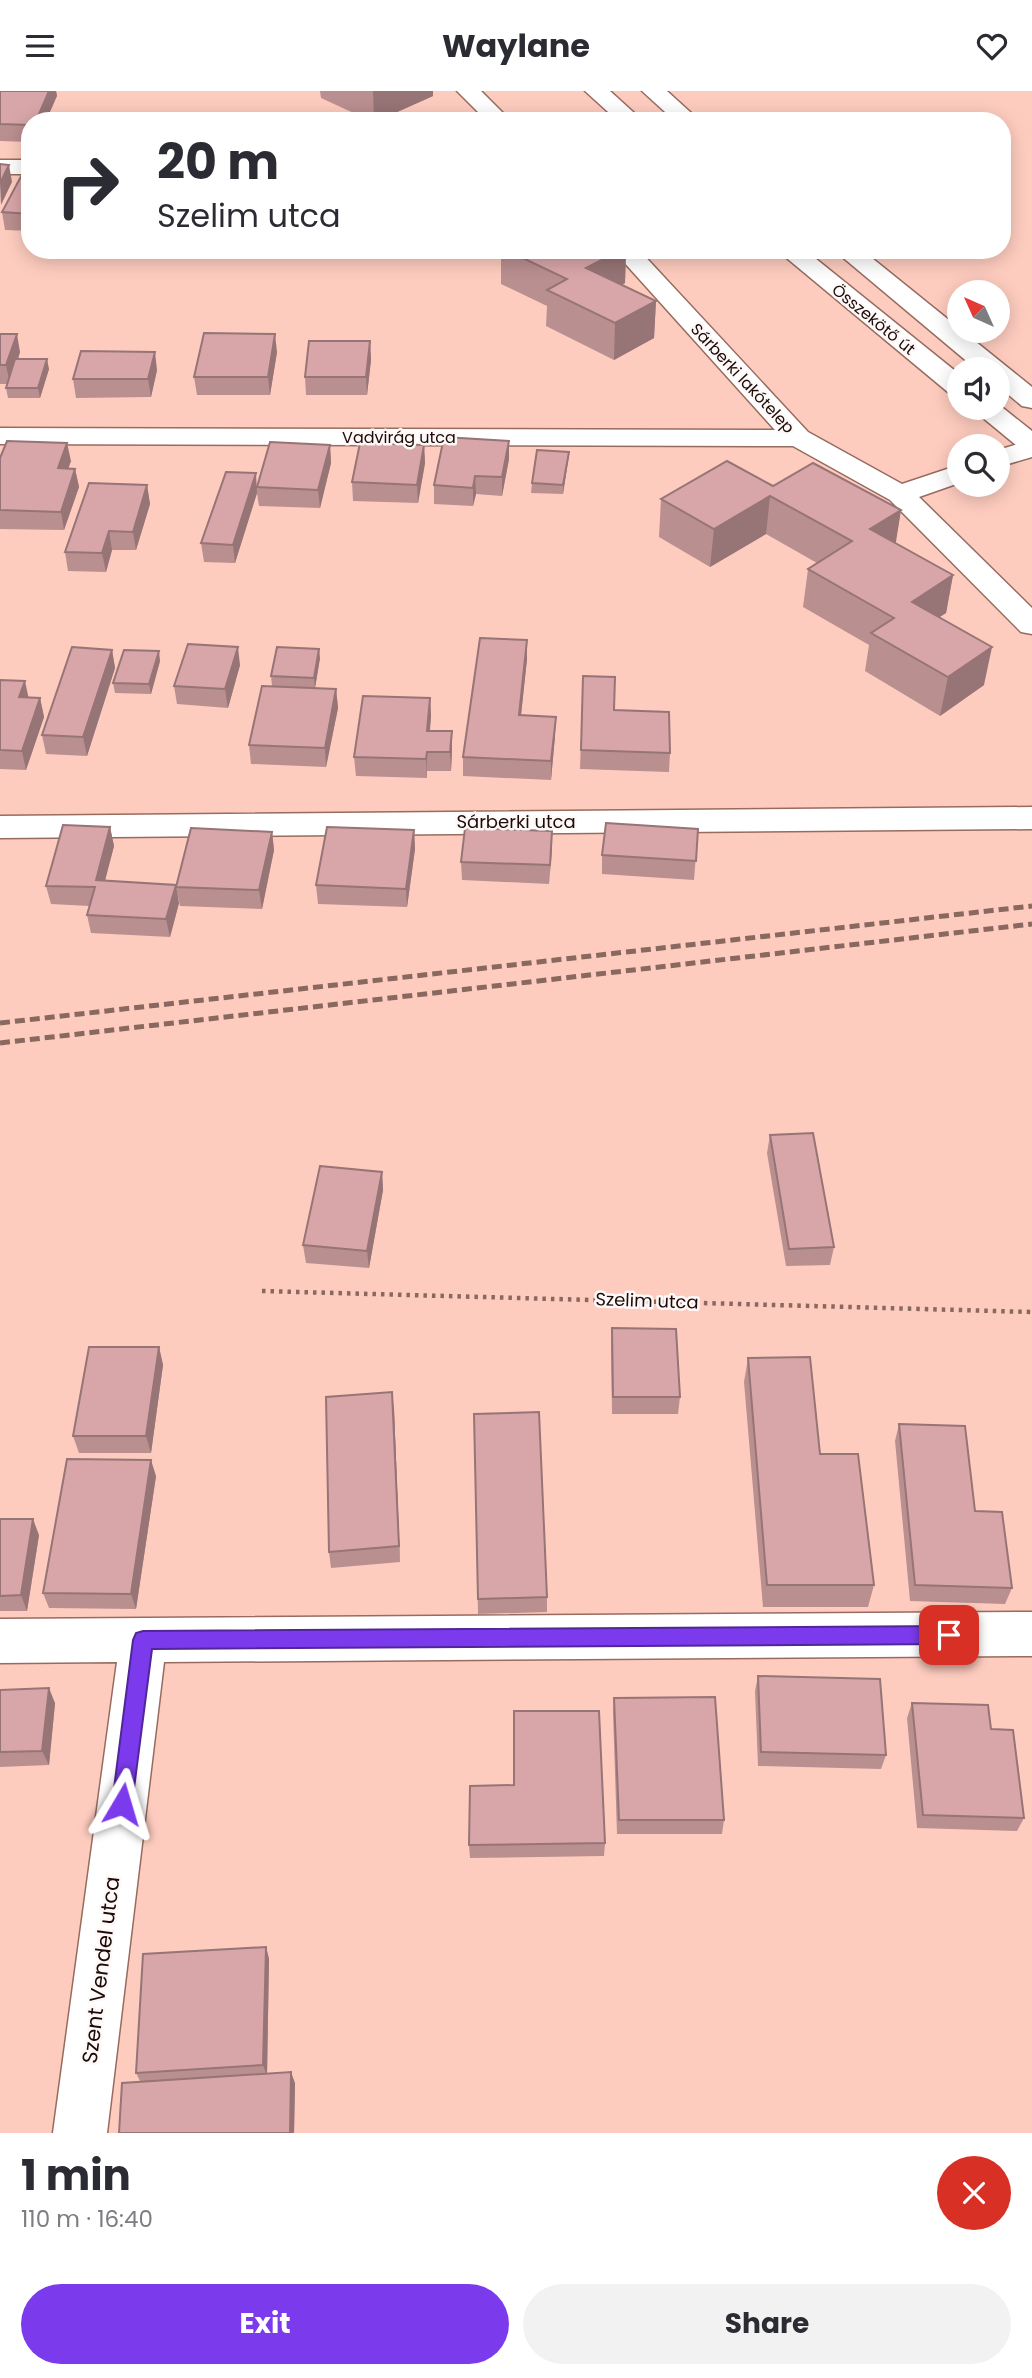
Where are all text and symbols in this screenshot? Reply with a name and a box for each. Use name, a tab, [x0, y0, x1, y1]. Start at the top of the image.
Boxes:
text: Waylane	[442, 23, 590, 68]
icon: menu	[21, 27, 59, 65]
icon: heart	[973, 27, 1011, 65]
text: 20 m	[157, 128, 279, 196]
icon: right	[42, 140, 133, 231]
text: Szelim utca	[157, 193, 341, 238]
street label: Összekötő út	[827, 279, 920, 360]
north arrow	[947, 280, 1010, 343]
map controls	[947, 280, 1010, 497]
street label: Sárberki lakótelep	[685, 318, 800, 439]
button: sound	[947, 357, 1010, 420]
street label: Vadvirág utca	[342, 426, 456, 449]
button: search	[947, 434, 1010, 497]
street label: Sárberki utca	[456, 809, 576, 834]
street label: Szelim utca	[595, 1286, 699, 1315]
pin	[919, 1605, 979, 1665]
icon: arrive	[930, 1616, 968, 1654]
position arrow	[85, 1767, 159, 1841]
street label: Szent Vendel utca	[75, 1875, 126, 2065]
text: 1 min	[21, 2146, 131, 2205]
button: close	[937, 2156, 1011, 2230]
text: 110 m · 16:40	[21, 2203, 153, 2235]
button: Exit	[21, 2284, 509, 2364]
button: Share	[523, 2284, 1011, 2364]

